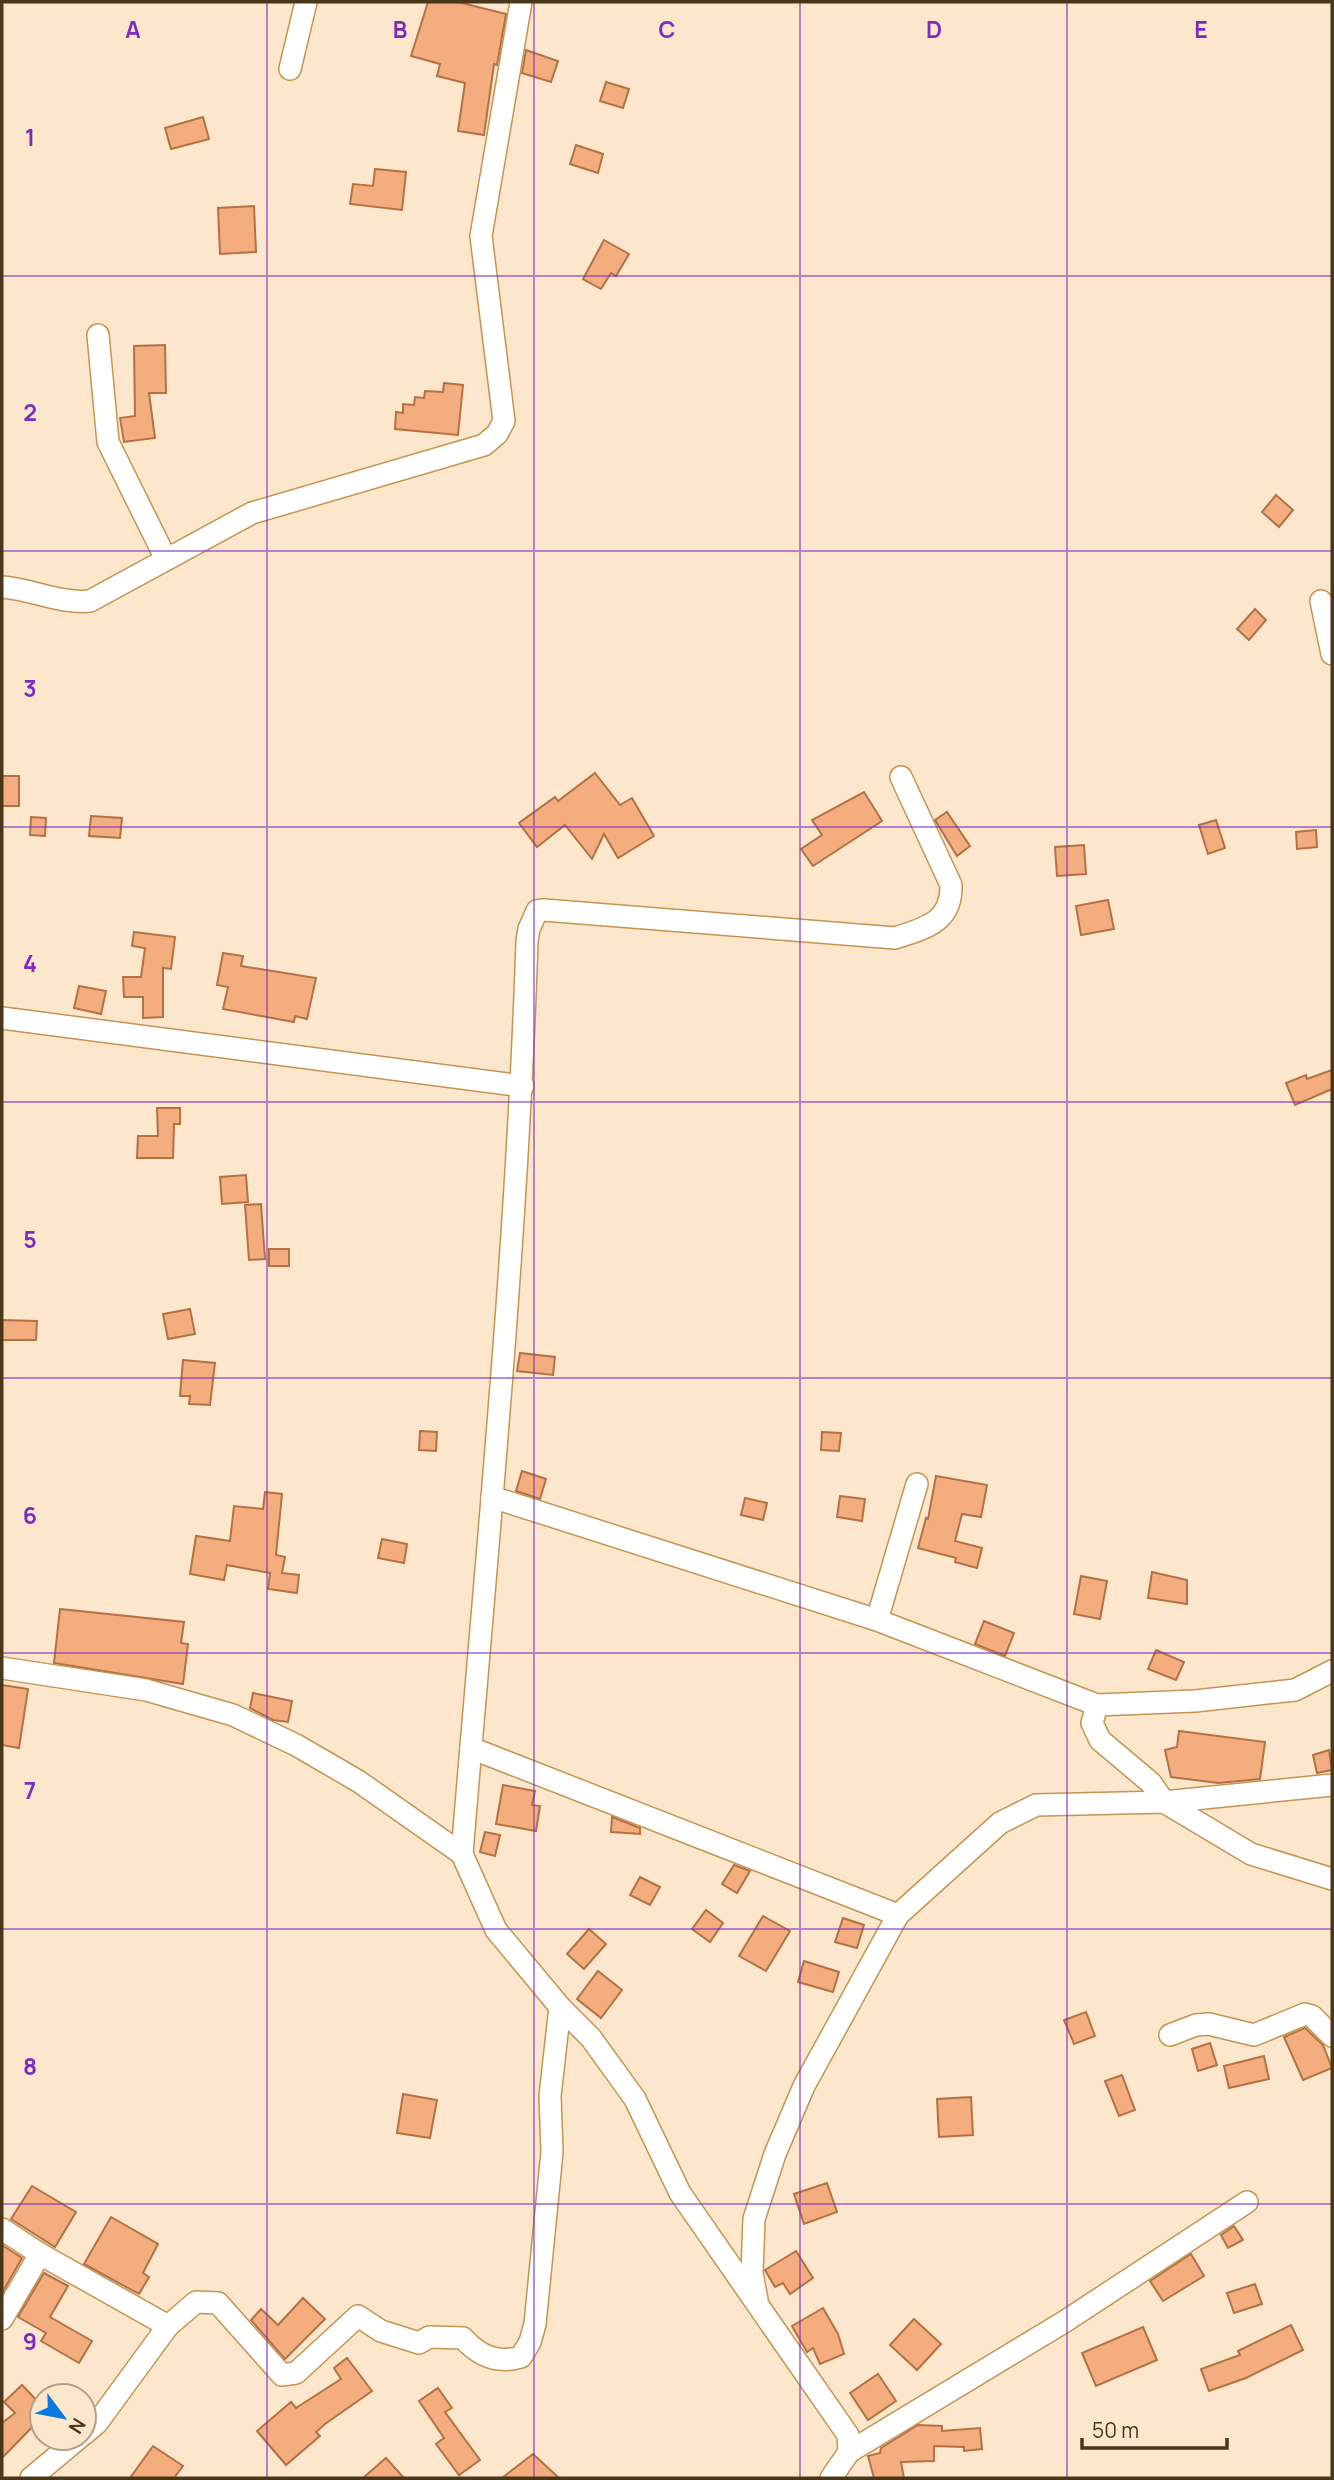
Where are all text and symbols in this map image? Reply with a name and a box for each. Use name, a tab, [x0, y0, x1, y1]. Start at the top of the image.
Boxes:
text: A	[125, 13, 141, 45]
text: B	[393, 13, 407, 45]
text: C	[659, 13, 676, 45]
text: D	[926, 13, 942, 45]
text: E	[1194, 13, 1208, 45]
text: 1	[25, 121, 35, 153]
text: 2	[23, 396, 37, 428]
text: 3	[23, 672, 37, 704]
text: 4	[23, 947, 37, 979]
text: 5	[23, 1223, 37, 1255]
text: 6	[23, 1499, 37, 1531]
text: 7	[24, 1774, 36, 1806]
text: 8	[23, 2050, 37, 2082]
text: 9	[23, 2325, 37, 2357]
north arrow	[28, 2382, 98, 2452]
scale bar	[1082, 2406, 1227, 2450]
text: N	[63, 2413, 92, 2439]
text: 50 m	[1092, 2416, 1139, 2444]

